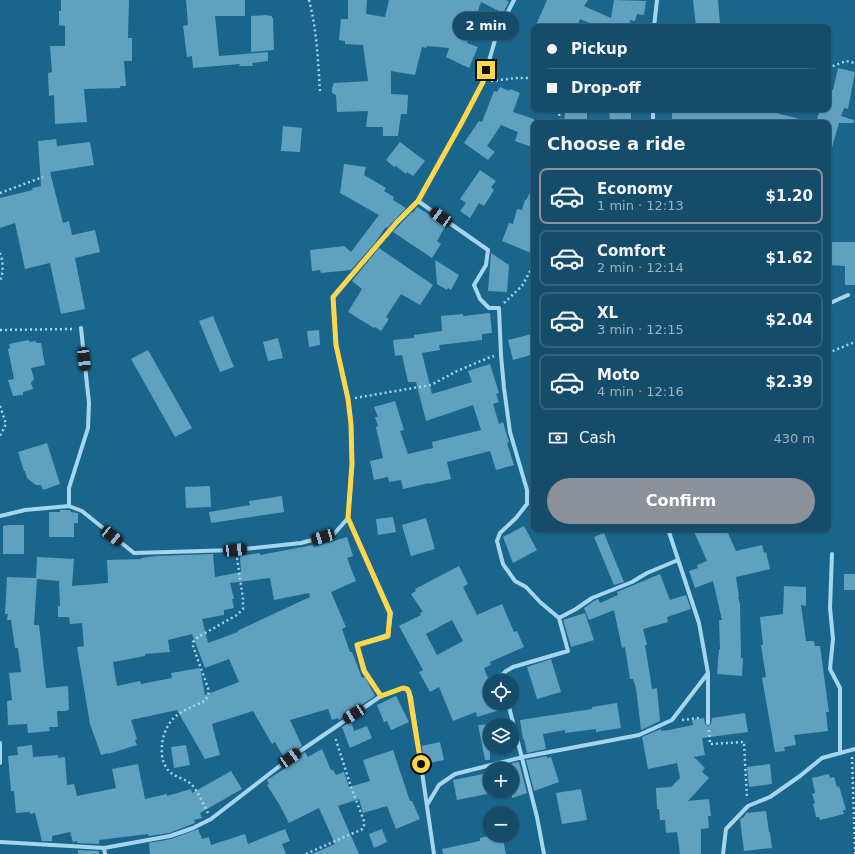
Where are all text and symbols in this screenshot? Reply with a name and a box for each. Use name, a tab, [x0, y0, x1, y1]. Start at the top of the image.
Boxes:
callout: 2 min	[453, 12, 519, 40]
text: 2 min	[466, 18, 506, 33]
text: Pickup	[571, 40, 627, 58]
route end	[477, 61, 495, 79]
text: Drop-off	[571, 79, 641, 97]
text: Choose a ride	[547, 133, 686, 154]
icon: car	[549, 178, 585, 214]
text: Economy	[597, 180, 673, 198]
text: $1.20	[766, 187, 813, 205]
text: 1 min · 12:13	[597, 198, 684, 213]
car	[428, 205, 454, 229]
icon: car	[549, 240, 585, 276]
text: Comfort	[597, 242, 665, 260]
text: $1.62	[766, 249, 813, 267]
text: 2 min · 12:14	[597, 260, 684, 275]
icon: car	[549, 302, 585, 338]
text: XL	[597, 304, 618, 322]
text: $2.04	[766, 311, 813, 329]
text: 3 min · 12:15	[597, 322, 684, 337]
car	[77, 346, 91, 372]
icon: car	[549, 364, 585, 400]
text: Moto	[597, 366, 640, 384]
text: $2.39	[766, 373, 813, 391]
text: 4 min · 12:16	[597, 384, 684, 399]
icon: cash	[547, 427, 569, 449]
text: Cash	[579, 429, 616, 447]
text: 430 m	[773, 431, 815, 446]
button: Confirm	[547, 478, 815, 524]
car	[99, 524, 125, 548]
car	[310, 528, 336, 546]
car	[222, 543, 248, 557]
map controls	[483, 674, 519, 842]
button: locate	[483, 674, 519, 710]
car	[341, 702, 367, 726]
button: layers	[483, 718, 519, 754]
car	[277, 746, 303, 770]
route start	[412, 755, 430, 773]
button: +	[483, 762, 519, 798]
button: −	[483, 806, 519, 842]

